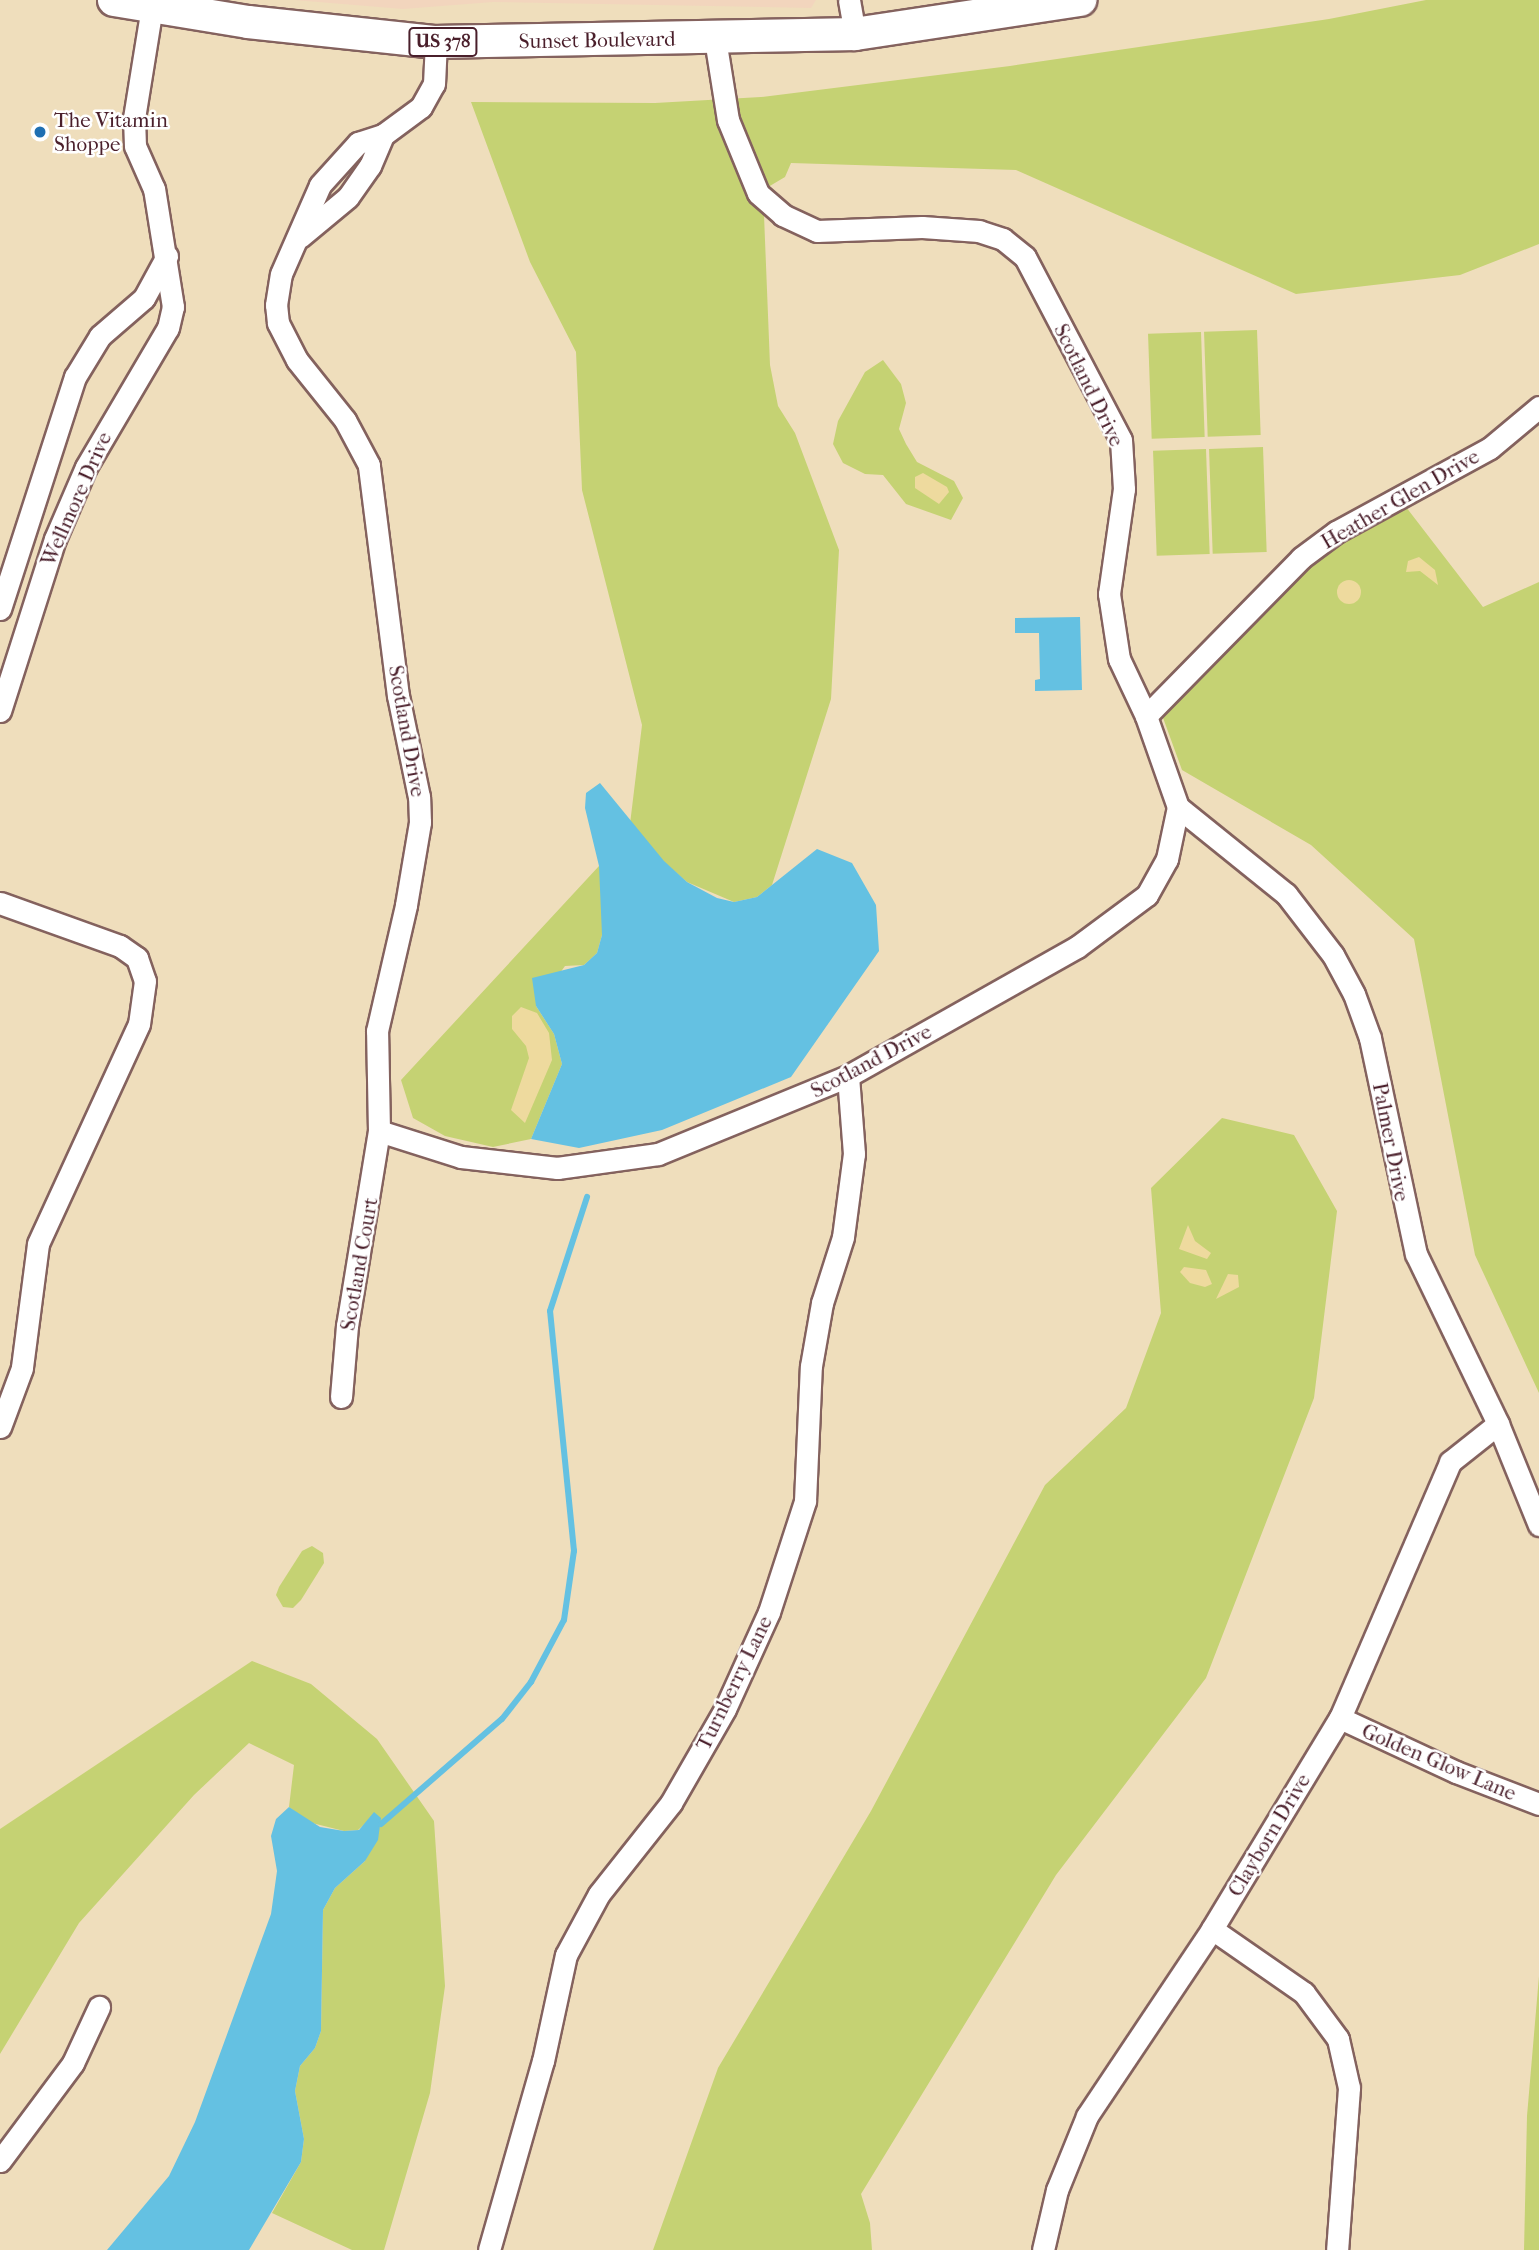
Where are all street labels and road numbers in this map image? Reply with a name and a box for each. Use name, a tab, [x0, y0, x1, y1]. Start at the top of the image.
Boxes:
road number: US 378	[408, 26, 478, 58]
street label: Sunset Boulevard	[518, 26, 676, 54]
street label: Scotland Drive	[1049, 320, 1129, 450]
street label: Wellmore Drive	[35, 428, 117, 570]
street label: Heather Glen Drive	[1316, 443, 1484, 555]
street label: Scotland Drive	[383, 663, 431, 799]
street label: Scotland Drive	[806, 1019, 936, 1103]
street label: Palmer Drive	[1367, 1080, 1415, 1204]
street label: Scotland Court	[335, 1195, 383, 1333]
street label: Turnberry Lane	[691, 1612, 777, 1754]
street label: Golden Glow Lane	[1358, 1718, 1520, 1806]
street label: Clayborn Drive	[1222, 1769, 1316, 1901]

